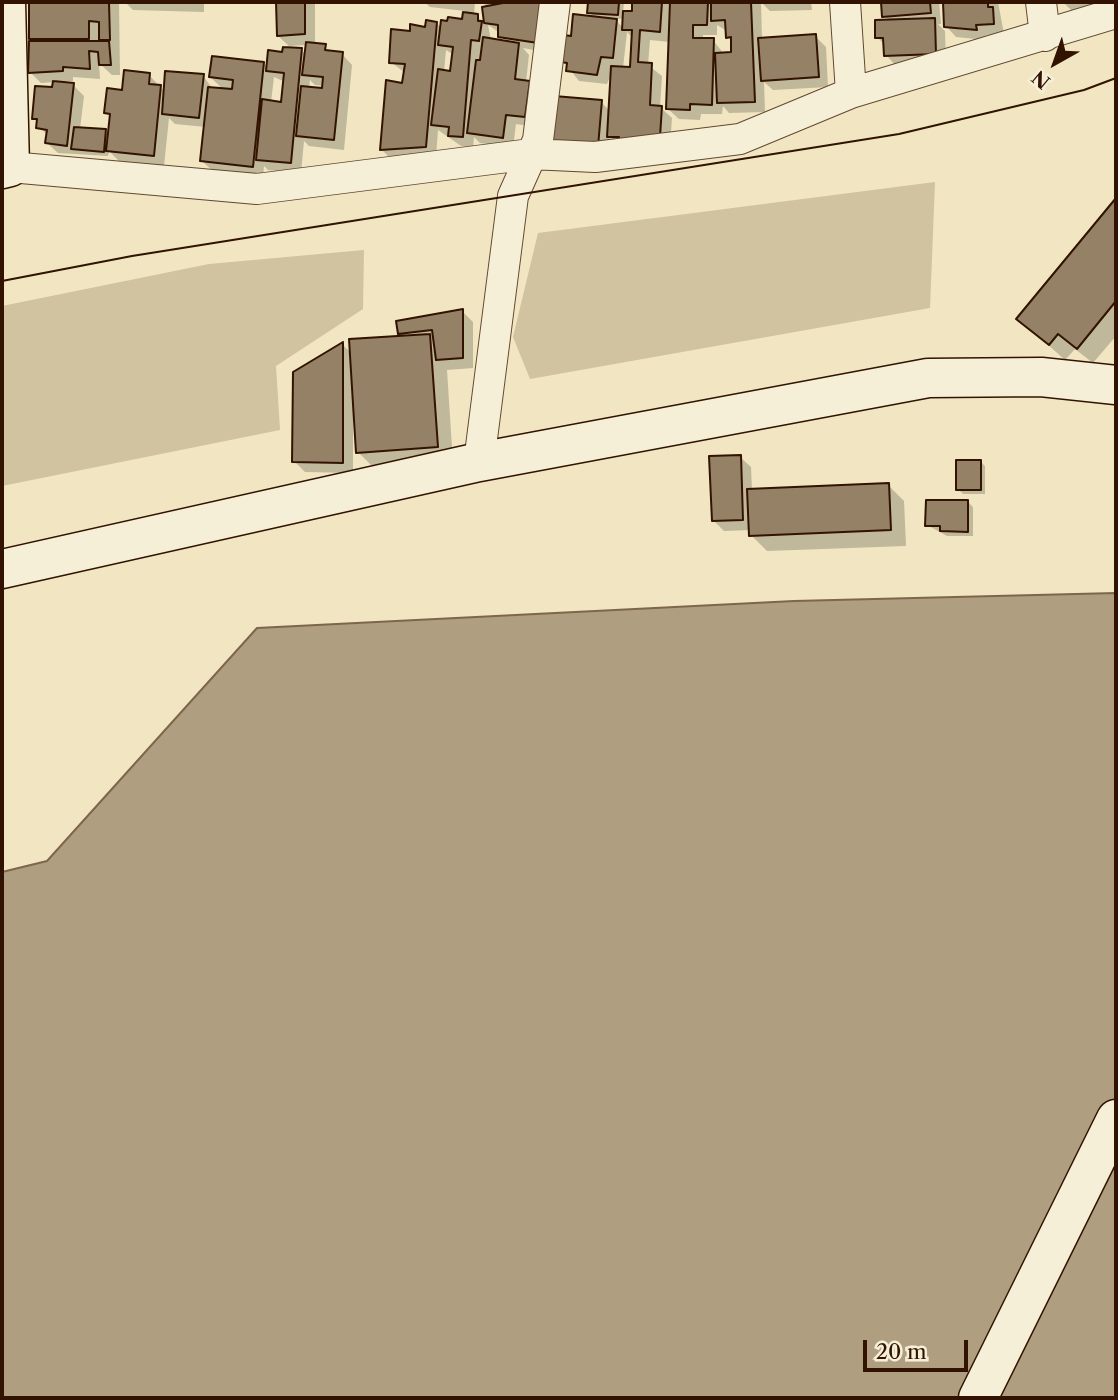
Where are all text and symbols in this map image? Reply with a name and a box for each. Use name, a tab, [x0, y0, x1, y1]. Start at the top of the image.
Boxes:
north arrow	[1020, 28, 1090, 98]
text: N	[1027, 65, 1055, 94]
scale bar	[866, 1326, 971, 1370]
text: 20 m	[876, 1339, 927, 1364]

